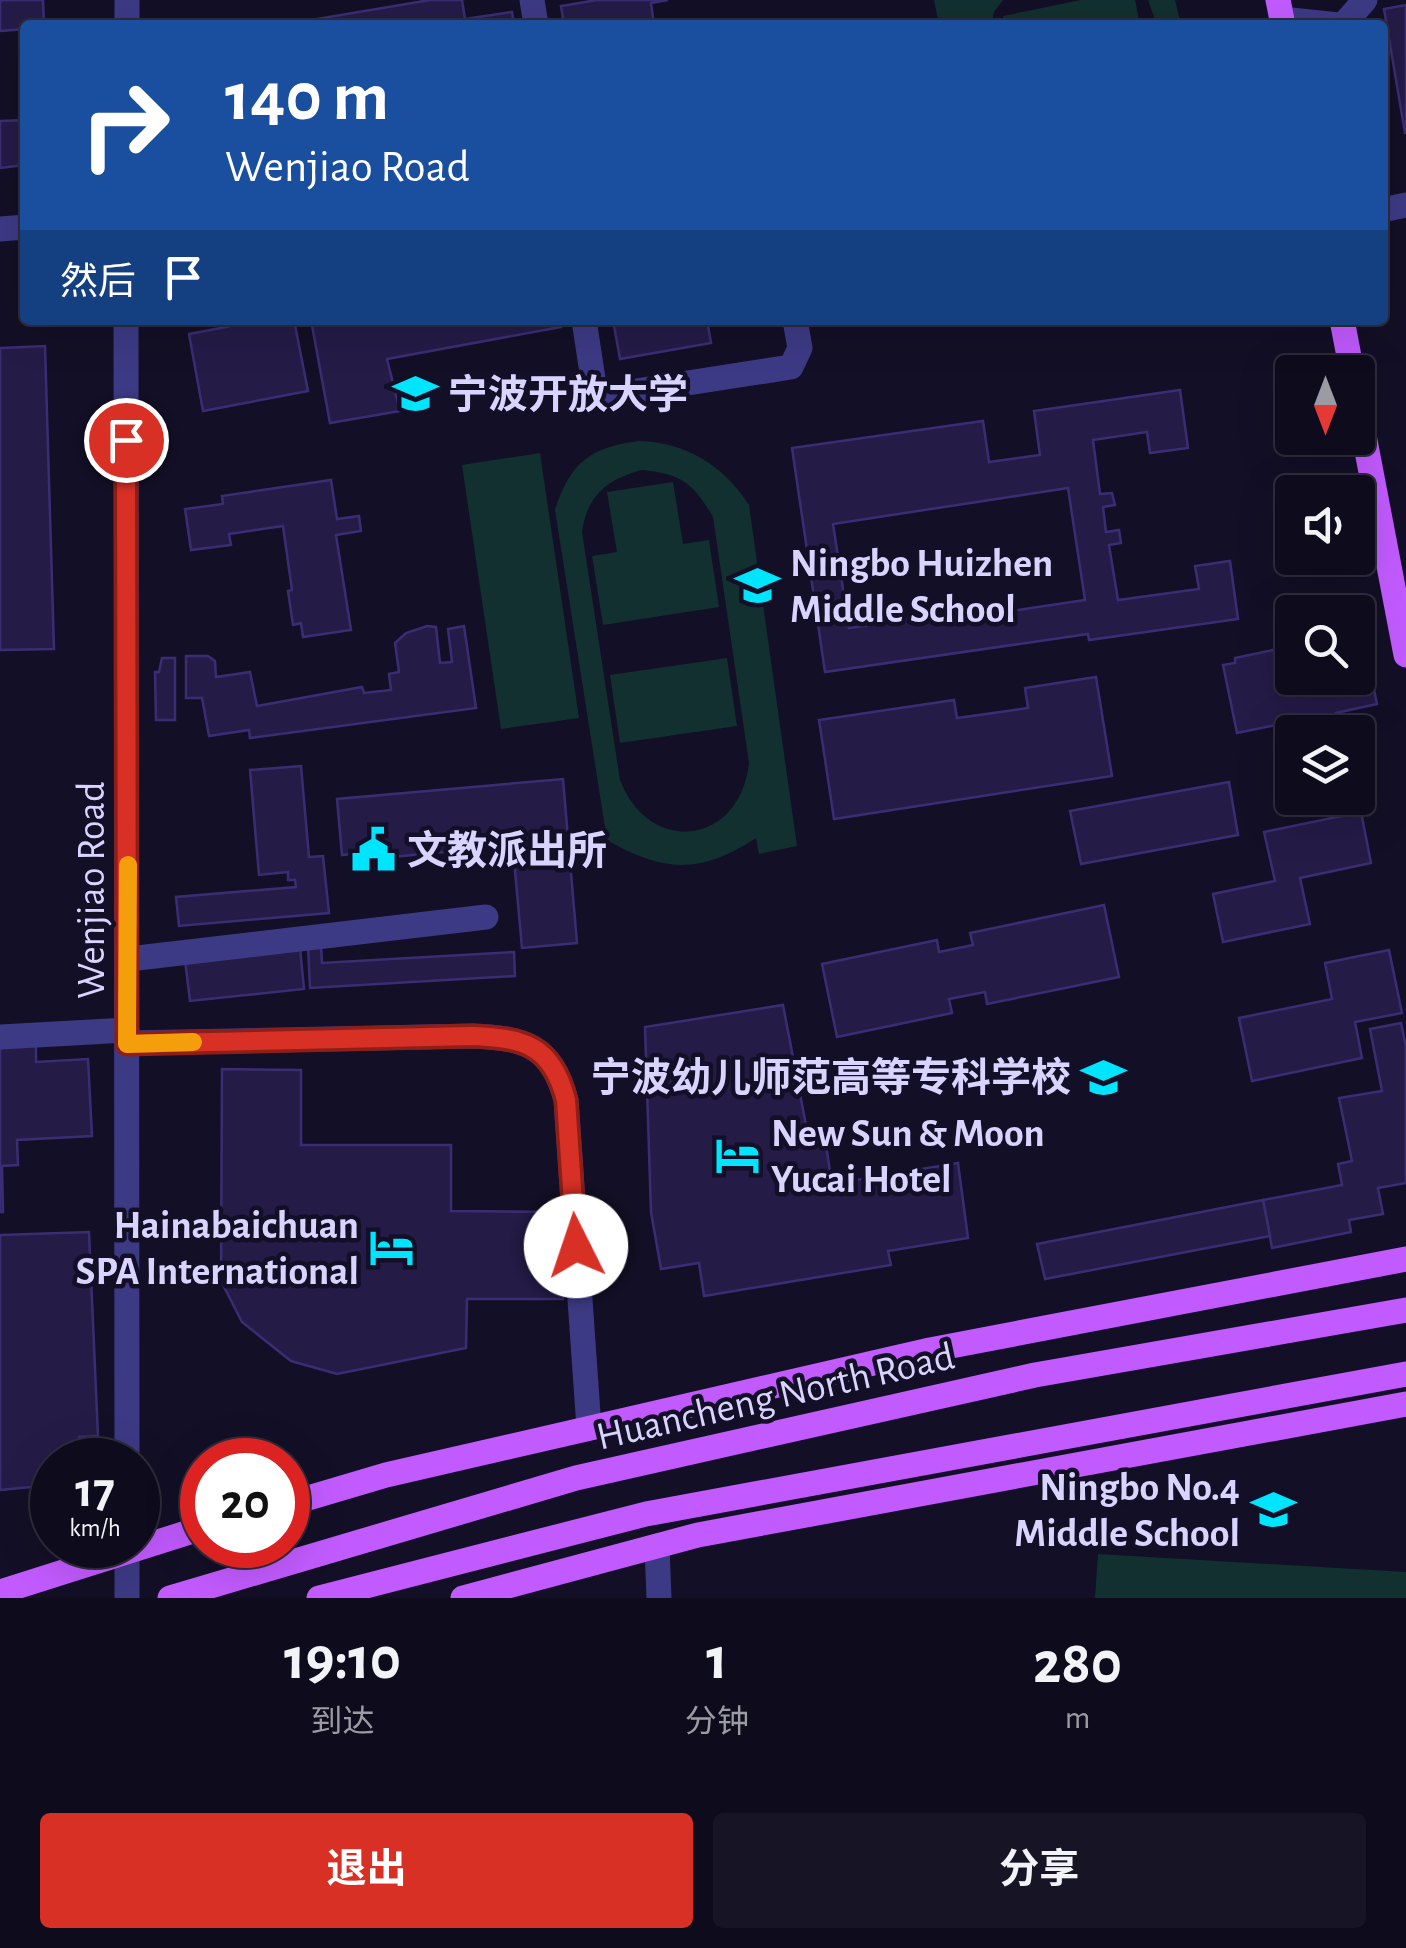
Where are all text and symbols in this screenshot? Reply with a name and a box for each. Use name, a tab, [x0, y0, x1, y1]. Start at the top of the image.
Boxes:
icon: right	[60, 60, 190, 190]
text: 140 m	[225, 63, 389, 133]
text: Wenjiao Road	[225, 145, 470, 190]
icon: arrive	[156, 250, 211, 305]
text: 然后	[60, 264, 136, 302]
north arrow	[1275, 355, 1375, 455]
map controls	[1275, 355, 1375, 815]
school or university icon: 宁波开放大学	[391, 370, 439, 418]
place label: 宁波开放大学	[448, 373, 688, 416]
pin	[84, 398, 169, 483]
icon: arrive	[99, 413, 154, 468]
button: sound	[1275, 475, 1375, 575]
place label: Ningbo Huizhen Middle School	[790, 544, 1053, 630]
school or university icon: Ningbo Huizhen Middle School	[733, 561, 781, 609]
button: search	[1275, 595, 1375, 695]
button: layers	[1275, 715, 1375, 815]
street label: Wenjiao Road	[72, 781, 112, 999]
public building icon: 文教派出所	[350, 826, 398, 874]
place label: 文教派出所	[407, 829, 607, 872]
school or university icon: 宁波幼儿师范高等专科学校	[1080, 1053, 1128, 1101]
place label: 宁波幼儿师范高等专科学校	[591, 1056, 1071, 1099]
place label: New Sun & Moon Yucai Hotel	[771, 1114, 1045, 1200]
hotel icon: New Sun & Moon Yucai Hotel	[714, 1131, 762, 1179]
position arrow	[524, 1194, 628, 1298]
place label: Hainabaichuan SPA International	[76, 1206, 359, 1292]
hotel icon: Hainabaichuan SPA International	[368, 1223, 416, 1271]
street label: Huancheng North Road	[593, 1336, 958, 1458]
speed limit sign: 20	[180, 1438, 310, 1568]
text: 17	[75, 1466, 115, 1516]
place label: Ningbo No.4 Middle School	[1014, 1468, 1240, 1554]
school or university icon: Ningbo No.4 Middle School	[1249, 1485, 1297, 1533]
text: km/h	[69, 1516, 121, 1541]
text: 19:10	[284, 1630, 401, 1690]
text: 1	[706, 1630, 728, 1690]
text: 280	[1033, 1634, 1122, 1694]
text: m	[1065, 1702, 1090, 1734]
text: 到达	[311, 1706, 375, 1738]
text: 分钟	[685, 1706, 749, 1738]
button: 退出	[40, 1813, 693, 1928]
button: 分享	[713, 1813, 1366, 1928]

